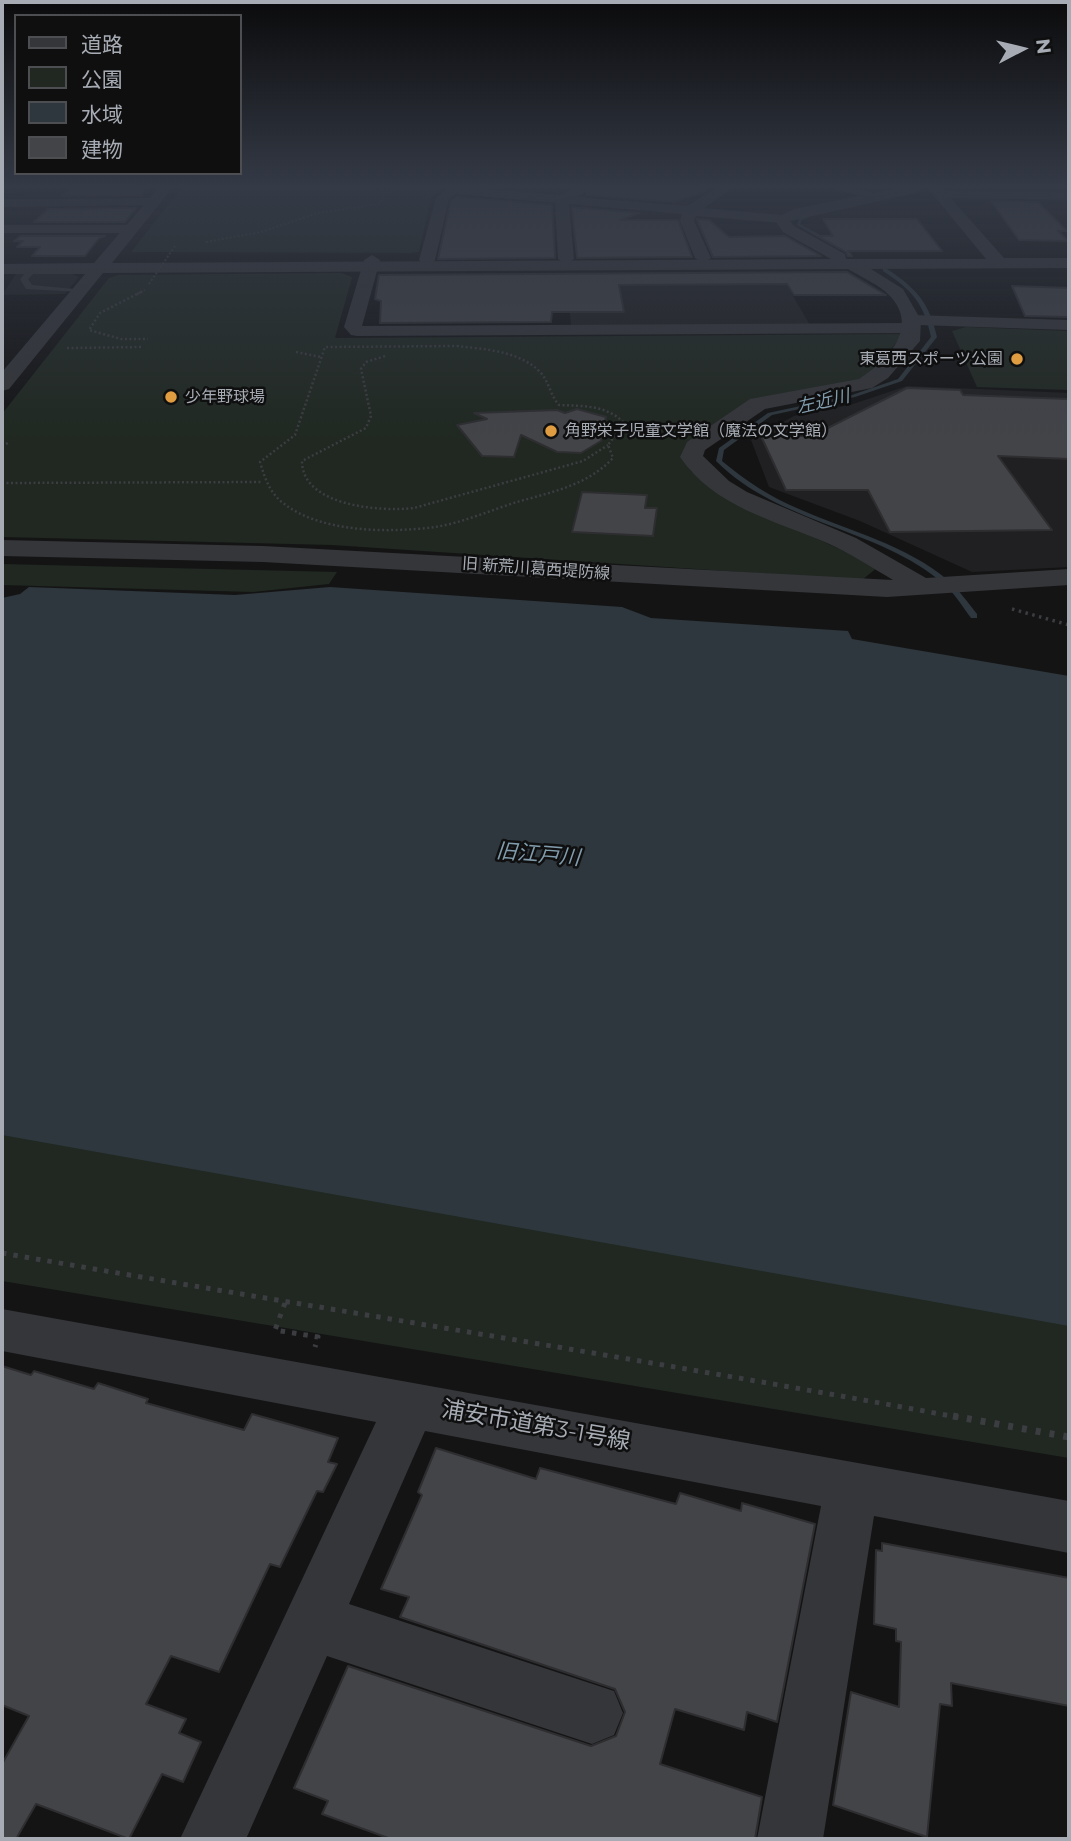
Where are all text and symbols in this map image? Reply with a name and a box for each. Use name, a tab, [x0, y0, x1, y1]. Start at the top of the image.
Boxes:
legend	[14, 14, 242, 175]
north arrow	[987, 14, 1057, 84]
text: 道路	[81, 32, 123, 57]
text: N	[1031, 37, 1056, 55]
text: 公園	[81, 67, 123, 92]
text: 水域	[81, 102, 123, 127]
text: 建物	[81, 137, 123, 162]
place label: 東葛西スポーツ公園	[859, 349, 1003, 369]
marker: 東葛西スポーツ公園	[1009, 351, 1025, 367]
water label: 左近川	[794, 385, 852, 419]
place label: 少年野球場	[185, 387, 265, 407]
marker: 少年野球場	[163, 389, 179, 405]
place label: 角野栄子児童文学館（魔法の文学館）	[565, 421, 837, 441]
marker: 角野栄子児童文学館（魔法の文学館）	[543, 423, 559, 439]
street label: 旧 新荒川葛西堤防線	[461, 554, 611, 584]
water label: 旧江戸川	[495, 839, 581, 871]
street label: 浦安市道第3-1号線	[440, 1396, 632, 1456]

